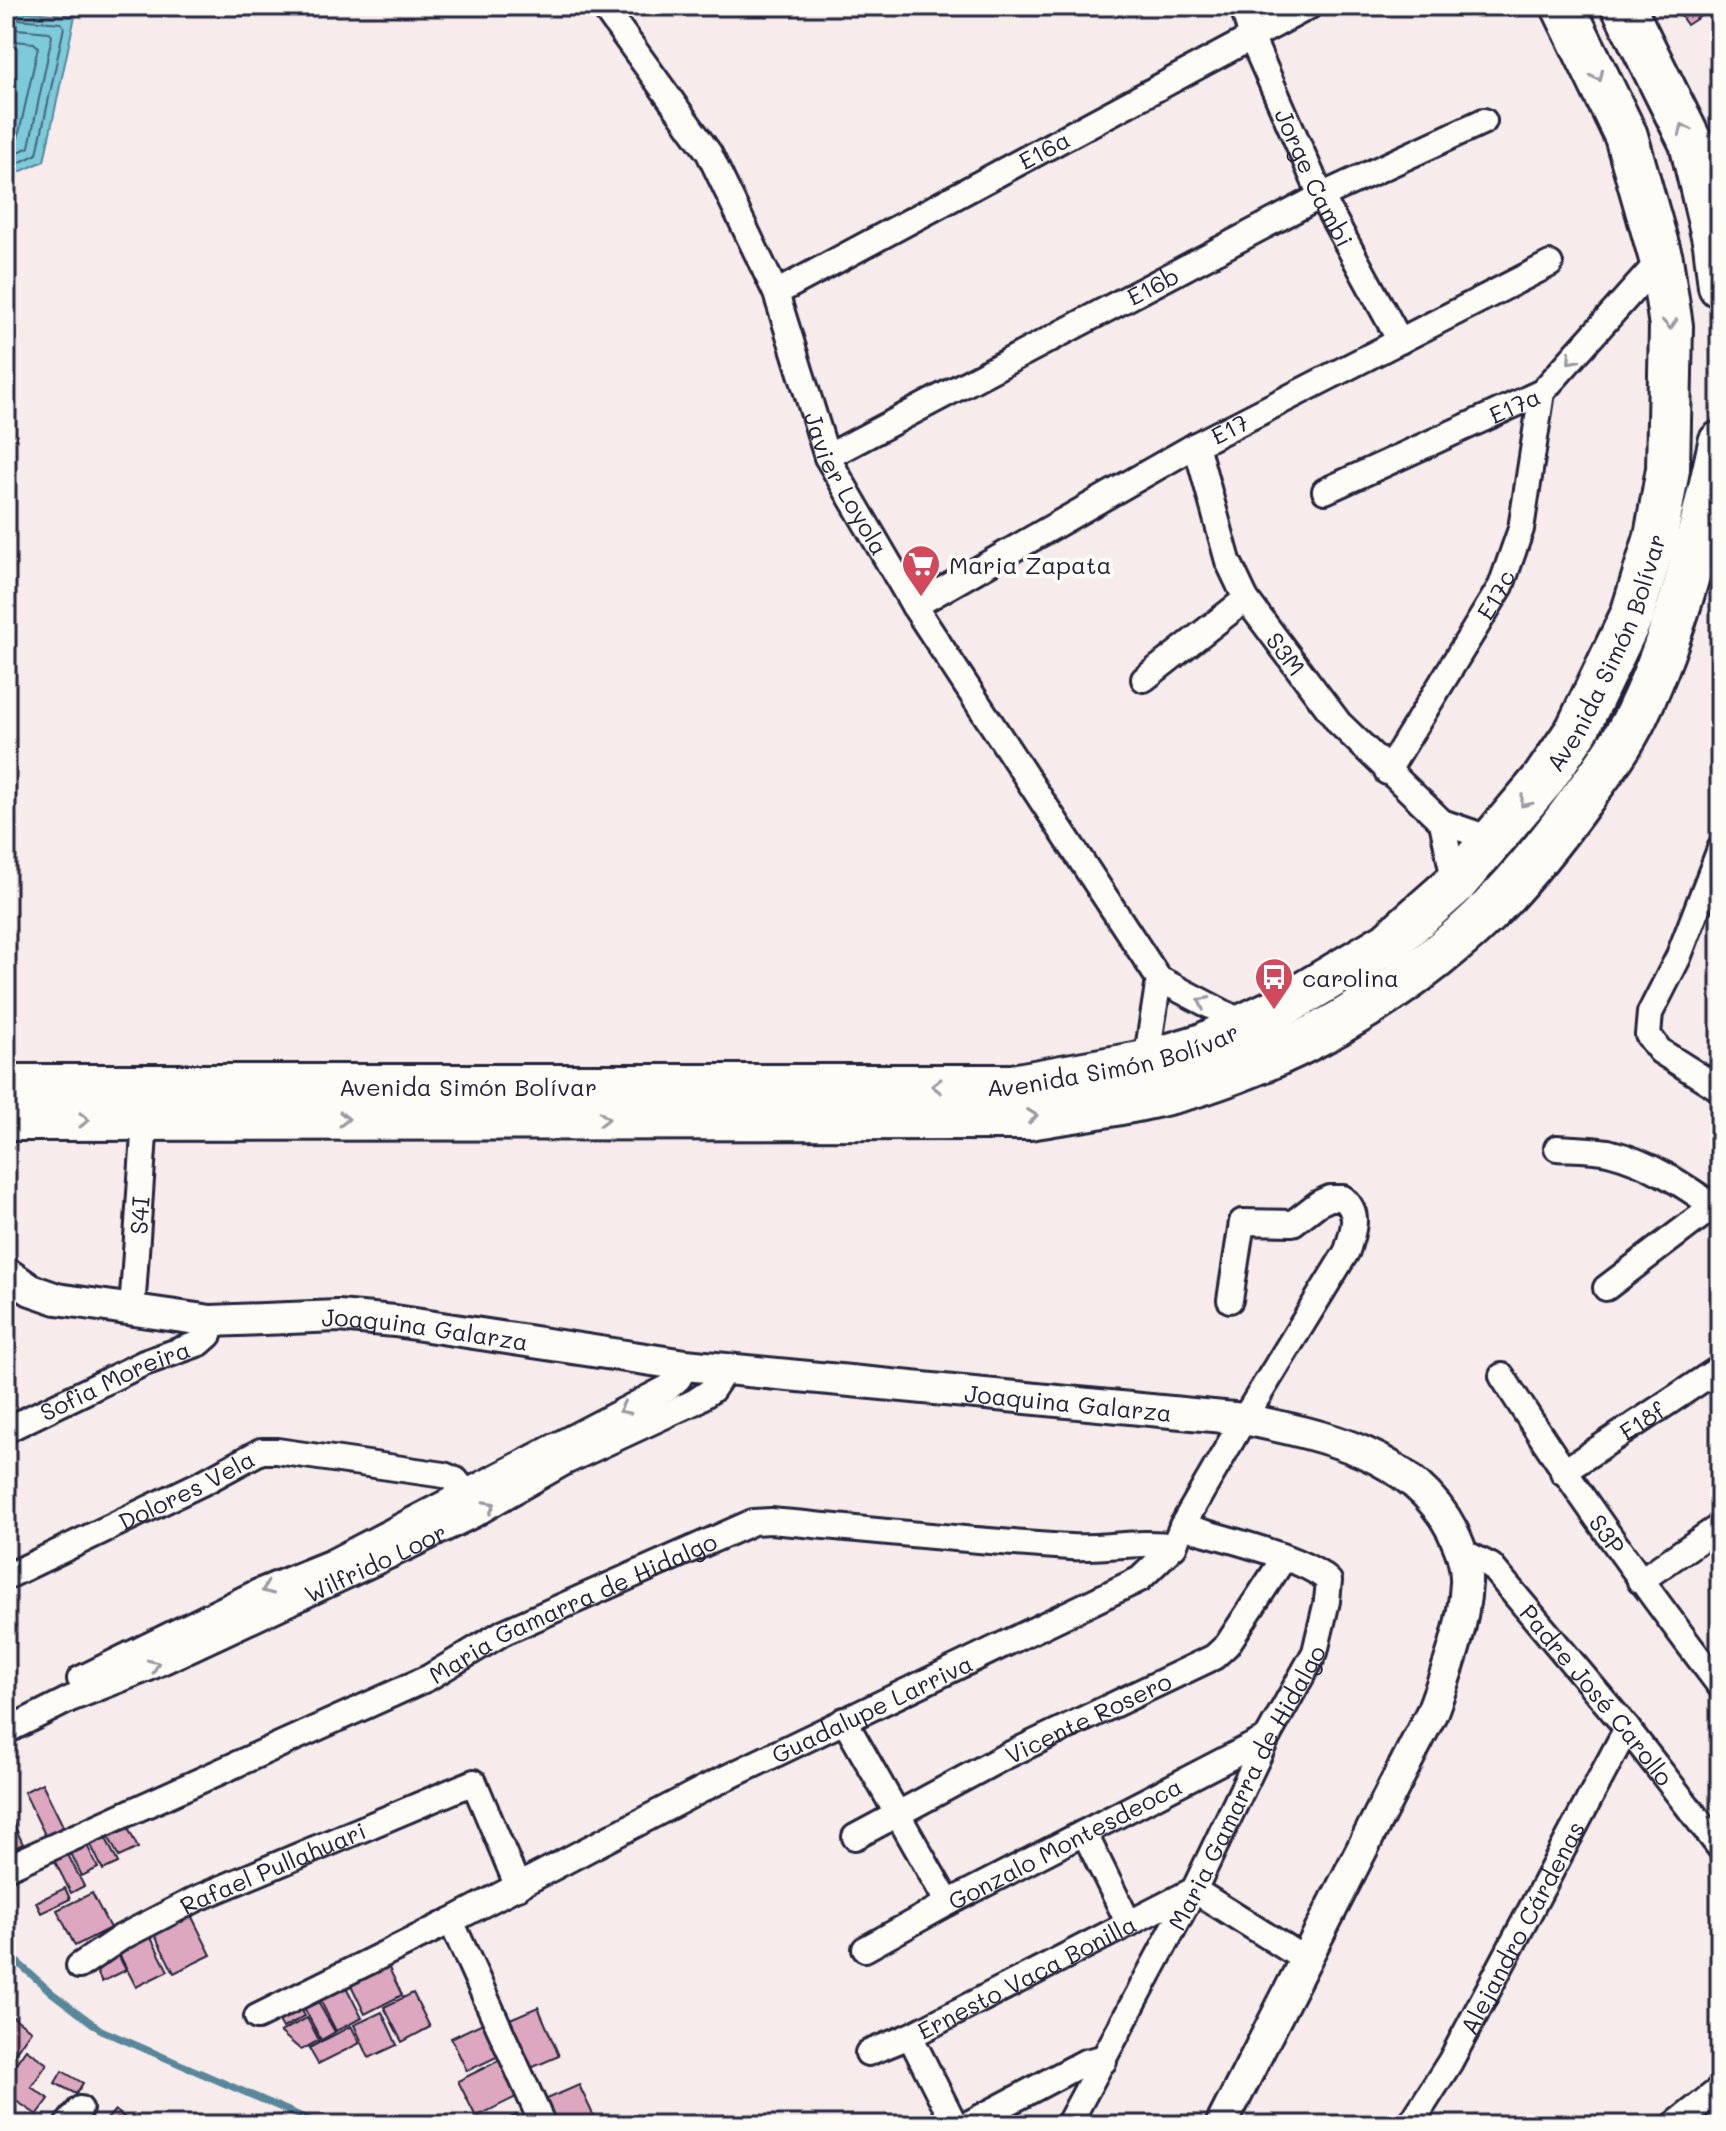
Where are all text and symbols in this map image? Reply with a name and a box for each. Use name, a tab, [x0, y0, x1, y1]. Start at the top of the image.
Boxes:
one-way arrow	[1588, 67, 1604, 82]
street label: Jorge Cambi	[1269, 103, 1361, 252]
street label: E16a	[1013, 123, 1075, 176]
one-way arrow	[1678, 123, 1694, 137]
street label: E16b	[1121, 259, 1184, 311]
one-way arrow	[1661, 318, 1678, 331]
one-way arrow	[1566, 350, 1581, 364]
street label: E17a	[1484, 380, 1545, 430]
street label: E17	[1205, 406, 1253, 450]
street label: Javier Loyola	[798, 408, 896, 560]
street label: Avenida Simón Bolívar	[1538, 530, 1672, 777]
supermarket icon: Maria Zapata	[900, 543, 942, 598]
place label: Maria Zapata	[949, 549, 1111, 580]
street label: E17c	[1469, 566, 1521, 625]
street label: S3M	[1260, 625, 1313, 681]
one-way arrow	[1521, 793, 1535, 808]
bus stop icon: carolina	[1253, 956, 1295, 1011]
place label: carolina	[1302, 962, 1399, 993]
one-way arrow	[1197, 996, 1211, 1011]
street label: Avenida Simón Bolívar	[987, 1015, 1243, 1102]
street label: Avenida Simón Bolívar	[339, 1071, 597, 1102]
one-way arrow	[930, 1077, 943, 1095]
one-way arrow	[1026, 1108, 1039, 1125]
one-way arrow	[598, 1110, 611, 1128]
one-way arrow	[78, 1111, 91, 1129]
one-way arrow	[338, 1111, 351, 1128]
street label: S4I	[122, 1195, 155, 1235]
street label: Joaquina Galarza	[321, 1300, 530, 1357]
street label: Sofia Moreira	[34, 1332, 194, 1427]
street label: Joaquina Galarza	[963, 1377, 1173, 1427]
street label: E18f	[1613, 1393, 1671, 1446]
one-way arrow	[618, 1400, 632, 1415]
street label: Dolores Vela	[113, 1442, 259, 1537]
one-way arrow	[481, 1500, 496, 1515]
street label: S3P	[1583, 1508, 1633, 1560]
street label: Wilfrido Loor	[299, 1515, 451, 1609]
street label: Maria Gamarra de Hidalgo	[423, 1525, 721, 1690]
one-way arrow	[261, 1579, 275, 1595]
street label: Padre José Carollo	[1514, 1597, 1681, 1791]
street label: Maria Gamarra de Hidalgo	[1160, 1639, 1332, 1935]
street label: Guadalupe Larriva	[766, 1646, 977, 1769]
one-way arrow	[146, 1659, 160, 1675]
street label: Vicente Rosero	[1000, 1664, 1176, 1770]
street label: Gonzalo Montesdeoca	[942, 1770, 1186, 1916]
street label: Rafael Pullahuari	[174, 1814, 370, 1920]
street label: Alejandro Cárdenas	[1452, 1815, 1591, 2039]
street label: Ernesto Vaca Bonilla	[911, 1907, 1141, 2045]

